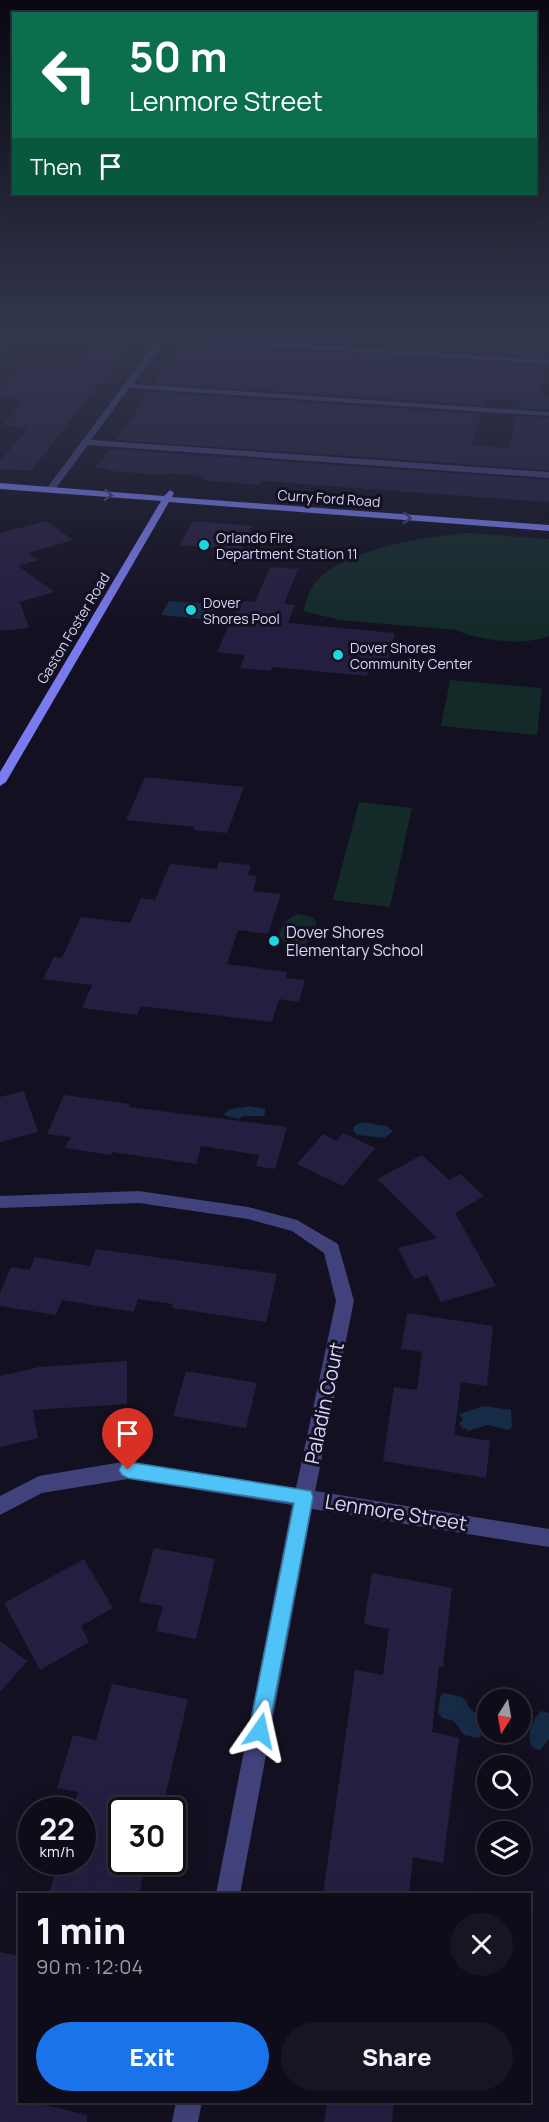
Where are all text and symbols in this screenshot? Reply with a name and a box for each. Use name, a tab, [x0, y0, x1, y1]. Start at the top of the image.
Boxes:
text: 50 m	[129, 27, 227, 85]
icon: left	[30, 36, 108, 114]
text: Lenmore Street	[129, 82, 323, 119]
icon: arrive	[94, 150, 127, 183]
text: Then	[30, 152, 82, 182]
street label: Curry Ford Road	[277, 485, 381, 511]
one-way arrow	[103, 488, 112, 501]
one-way arrow	[403, 511, 412, 524]
place label: Orlando Fire Department Station 11	[216, 528, 358, 563]
marker: Orlando Fire Department Station 11	[197, 538, 211, 552]
street label: Gaston Foster Road	[32, 569, 114, 687]
place label: Dover Shores Pool	[203, 593, 280, 628]
marker: Dover Shores Pool	[184, 603, 198, 617]
place label: Dover Shores Community Center	[350, 638, 472, 673]
marker: Dover Shores Community Center	[331, 648, 345, 662]
place label: Dover Shores Elementary School	[286, 921, 424, 961]
marker: Dover Shores Elementary School	[267, 934, 281, 948]
street label: Paladin Court	[298, 1339, 350, 1467]
pin	[102, 1408, 153, 1470]
icon: arrive	[111, 1417, 144, 1450]
street label: Lenmore Street	[323, 1487, 469, 1537]
north arrow	[477, 1689, 531, 1743]
map controls	[477, 1689, 531, 1875]
position arrow	[228, 1699, 292, 1763]
button: search	[477, 1755, 531, 1809]
speed limit sign: 30	[108, 1797, 186, 1875]
text: 22	[39, 1808, 75, 1849]
button: layers	[477, 1821, 531, 1875]
text: km/h	[40, 1841, 74, 1862]
text: 1 min	[36, 1906, 126, 1955]
button: close	[450, 1913, 513, 1976]
text: 90 m · 12:04	[36, 1953, 143, 1980]
button: Exit	[36, 2022, 269, 2091]
button: Share	[281, 2022, 513, 2091]

